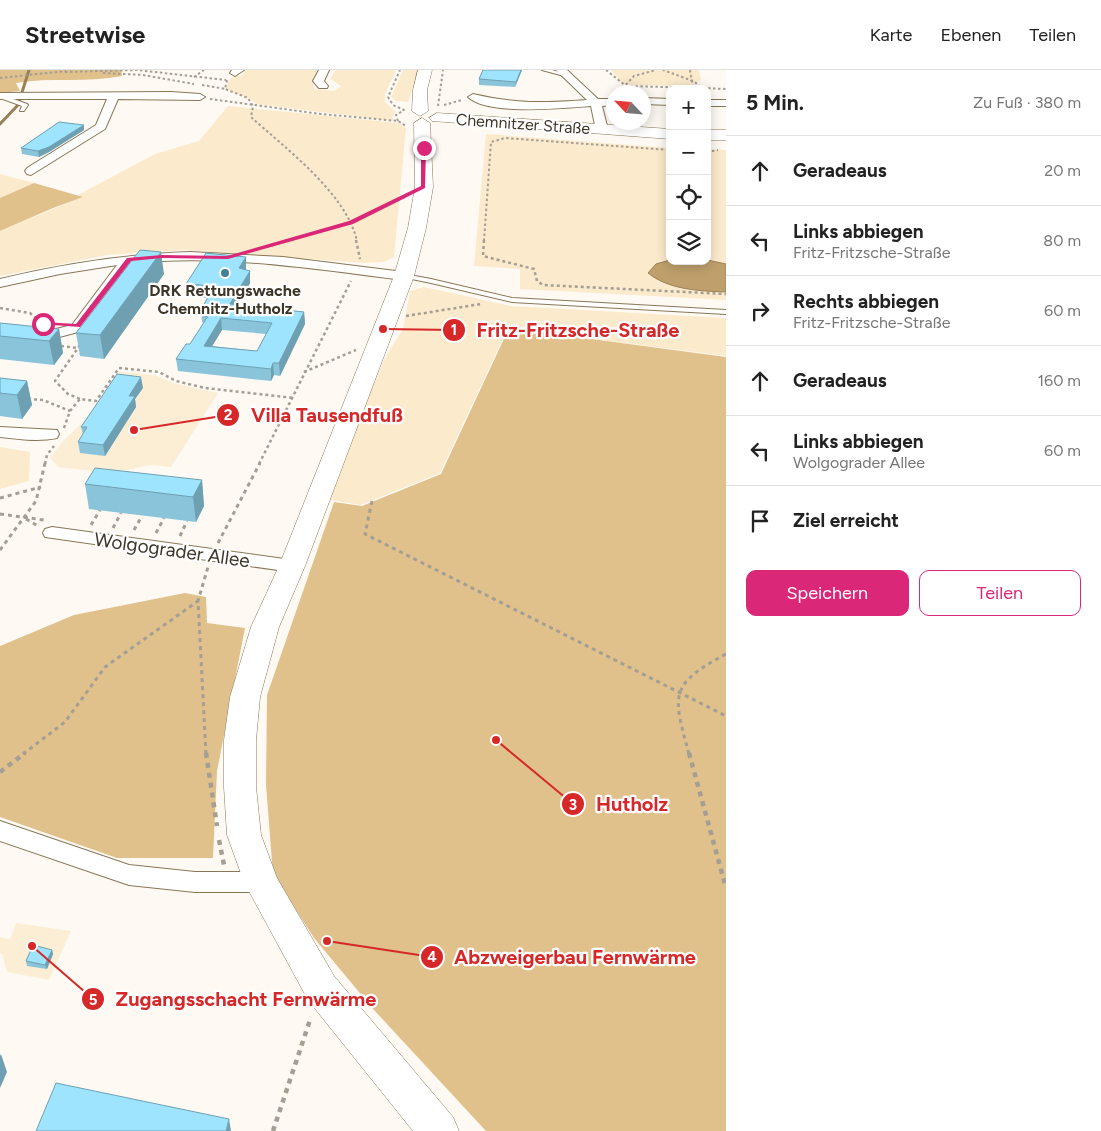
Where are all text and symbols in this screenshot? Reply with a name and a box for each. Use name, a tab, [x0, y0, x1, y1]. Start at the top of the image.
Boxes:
text: Streetwise	[25, 20, 145, 49]
text: Karte	[870, 24, 912, 46]
text: Ebenen	[940, 24, 1001, 46]
text: Teilen	[1029, 24, 1076, 46]
north arrow	[606, 85, 651, 130]
map controls	[666, 85, 711, 265]
button: +	[666, 85, 711, 130]
text: 5 Min.	[746, 90, 804, 115]
text: Zu Fuß · 380 m	[973, 93, 1081, 112]
street label: Chemnitzer Straße	[455, 110, 591, 138]
button: −	[666, 130, 711, 175]
route end	[413, 137, 436, 160]
icon: ahead	[746, 157, 774, 185]
text: Geradeaus	[793, 159, 887, 182]
text: 20 m	[1044, 161, 1081, 180]
button: locate	[666, 175, 711, 220]
button: layers	[666, 220, 711, 265]
text: Links abbiegen	[793, 220, 924, 243]
icon: left	[746, 227, 774, 255]
text: 80 m	[1043, 231, 1081, 250]
text: Fritz-Fritzsche-Straße	[793, 243, 950, 262]
marker: DRK Rettungswache Chemnitz-Hutholz	[219, 267, 231, 279]
place label: DRK Rettungswache Chemnitz-Hutholz	[149, 281, 301, 318]
text: Rechts abbiegen	[793, 290, 939, 313]
icon: right	[746, 297, 774, 325]
text: 60 m	[1044, 301, 1081, 320]
callout: Fritz-Fritzsche-Straße	[441, 312, 689, 347]
route start	[32, 313, 55, 336]
text: Fritz-Fritzsche-Straße	[793, 313, 950, 332]
text: Fritz-Fritzsche-Straße	[477, 318, 679, 342]
text: 1	[451, 321, 457, 339]
icon: ahead	[746, 367, 774, 395]
text: Geradeaus	[793, 369, 887, 392]
text: 160 m	[1038, 371, 1081, 390]
callout: Villa Tausendfuß	[216, 397, 413, 432]
text: Villa Tausendfuß	[251, 403, 403, 427]
text: 2	[224, 406, 233, 424]
text: Links abbiegen	[793, 430, 924, 453]
icon: left	[746, 437, 774, 465]
text: 60 m	[1044, 441, 1081, 460]
text: Wolgograder Allee	[793, 453, 925, 472]
icon: arrive	[746, 507, 774, 535]
text: Ziel erreicht	[793, 509, 899, 532]
street label: Wolgograder Allee	[93, 528, 251, 572]
button: Speichern	[746, 570, 909, 616]
button: Teilen	[919, 570, 1081, 616]
callout: Hutholz	[561, 787, 678, 822]
text: Hutholz	[596, 792, 668, 816]
text: 3	[569, 796, 577, 814]
callout: Abzweigerbau Fernwärme	[419, 939, 706, 974]
text: Abzweigerbau Fernwärme	[454, 945, 696, 969]
text: 4	[427, 948, 437, 966]
callout: Zugangsschacht Fernwärme	[80, 982, 386, 1017]
text: Zugangsschacht Fernwärme	[116, 987, 376, 1011]
text: 5	[89, 991, 98, 1009]

